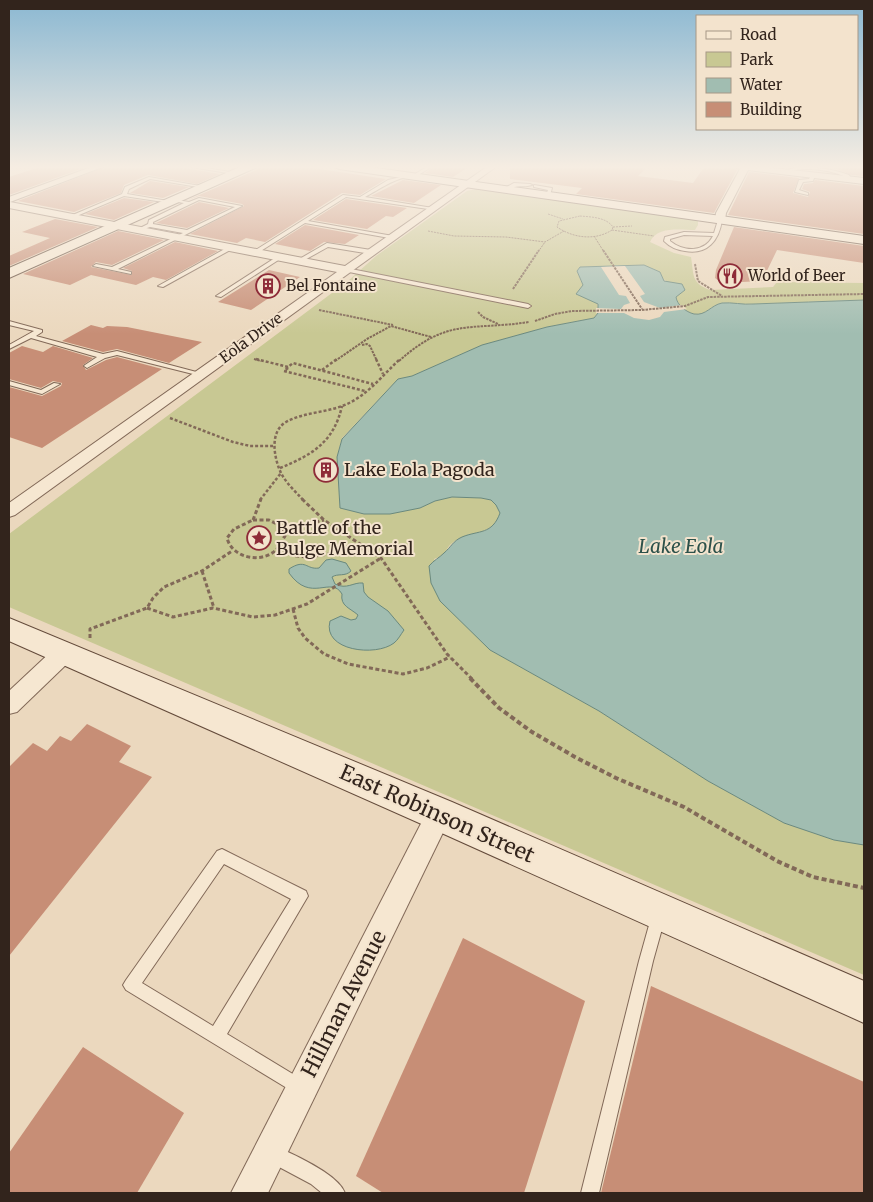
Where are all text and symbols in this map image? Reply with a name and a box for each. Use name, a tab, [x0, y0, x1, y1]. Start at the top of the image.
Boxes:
legend	[696, 15, 858, 130]
text: Road	[740, 25, 776, 44]
text: Park	[740, 50, 774, 69]
text: Water	[739, 75, 783, 94]
text: Building	[740, 100, 802, 119]
restaurant icon: World of Beer	[717, 263, 743, 289]
place label: World of Beer	[747, 266, 846, 285]
building icon: Bel Fontaine	[255, 273, 281, 299]
place label: Bel Fontaine	[286, 276, 376, 295]
street label: Eola Drive	[215, 308, 286, 367]
building icon: Lake Eola Pagoda	[313, 457, 339, 483]
place label: Lake Eola Pagoda	[344, 458, 495, 481]
place label: Battle of the Bulge Memorial	[276, 516, 414, 560]
place icon: Battle of the Bulge Memorial	[246, 525, 272, 551]
water label: Lake Eola	[639, 534, 724, 558]
street label: East Robinson Street	[336, 758, 539, 869]
street label: Hillman Avenue	[295, 926, 392, 1082]

